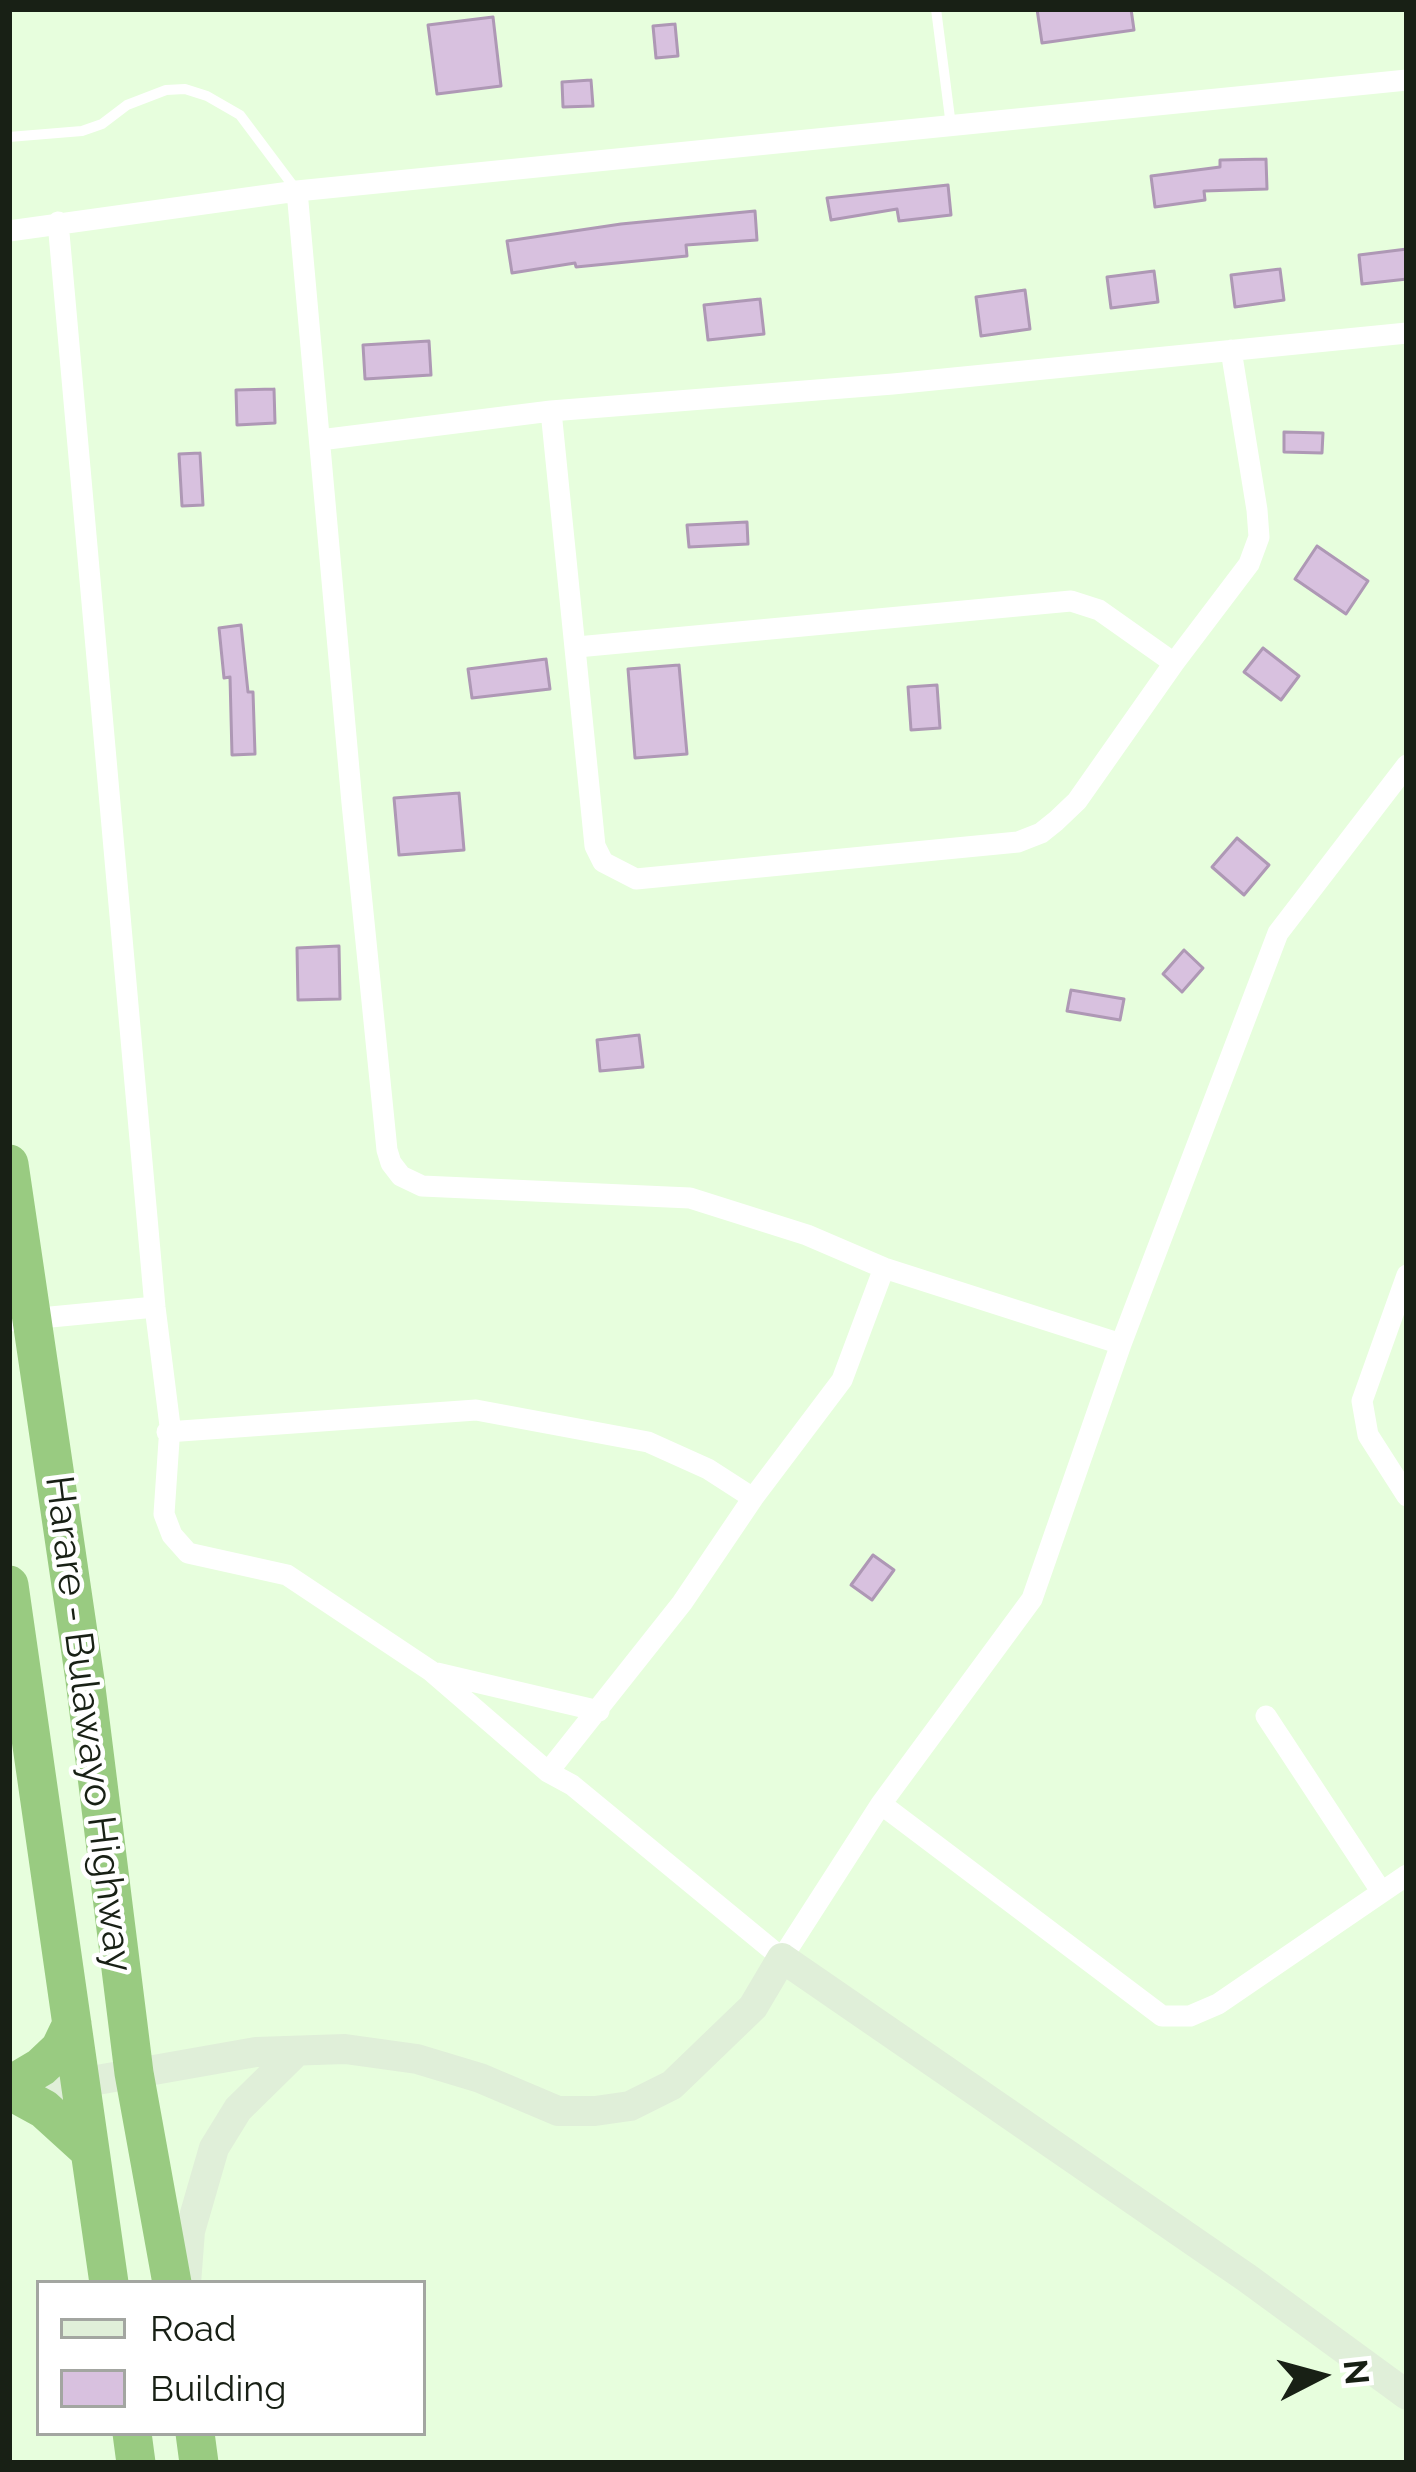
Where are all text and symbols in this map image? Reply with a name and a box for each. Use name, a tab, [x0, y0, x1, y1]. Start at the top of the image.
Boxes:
street label: Harare - Bulawayo Highway	[34, 1473, 142, 1975]
legend	[36, 2280, 426, 2436]
text: Road	[150, 2307, 236, 2349]
north arrow	[1260, 2316, 1380, 2436]
text: N	[1336, 2358, 1377, 2387]
text: Building	[150, 2367, 286, 2409]

